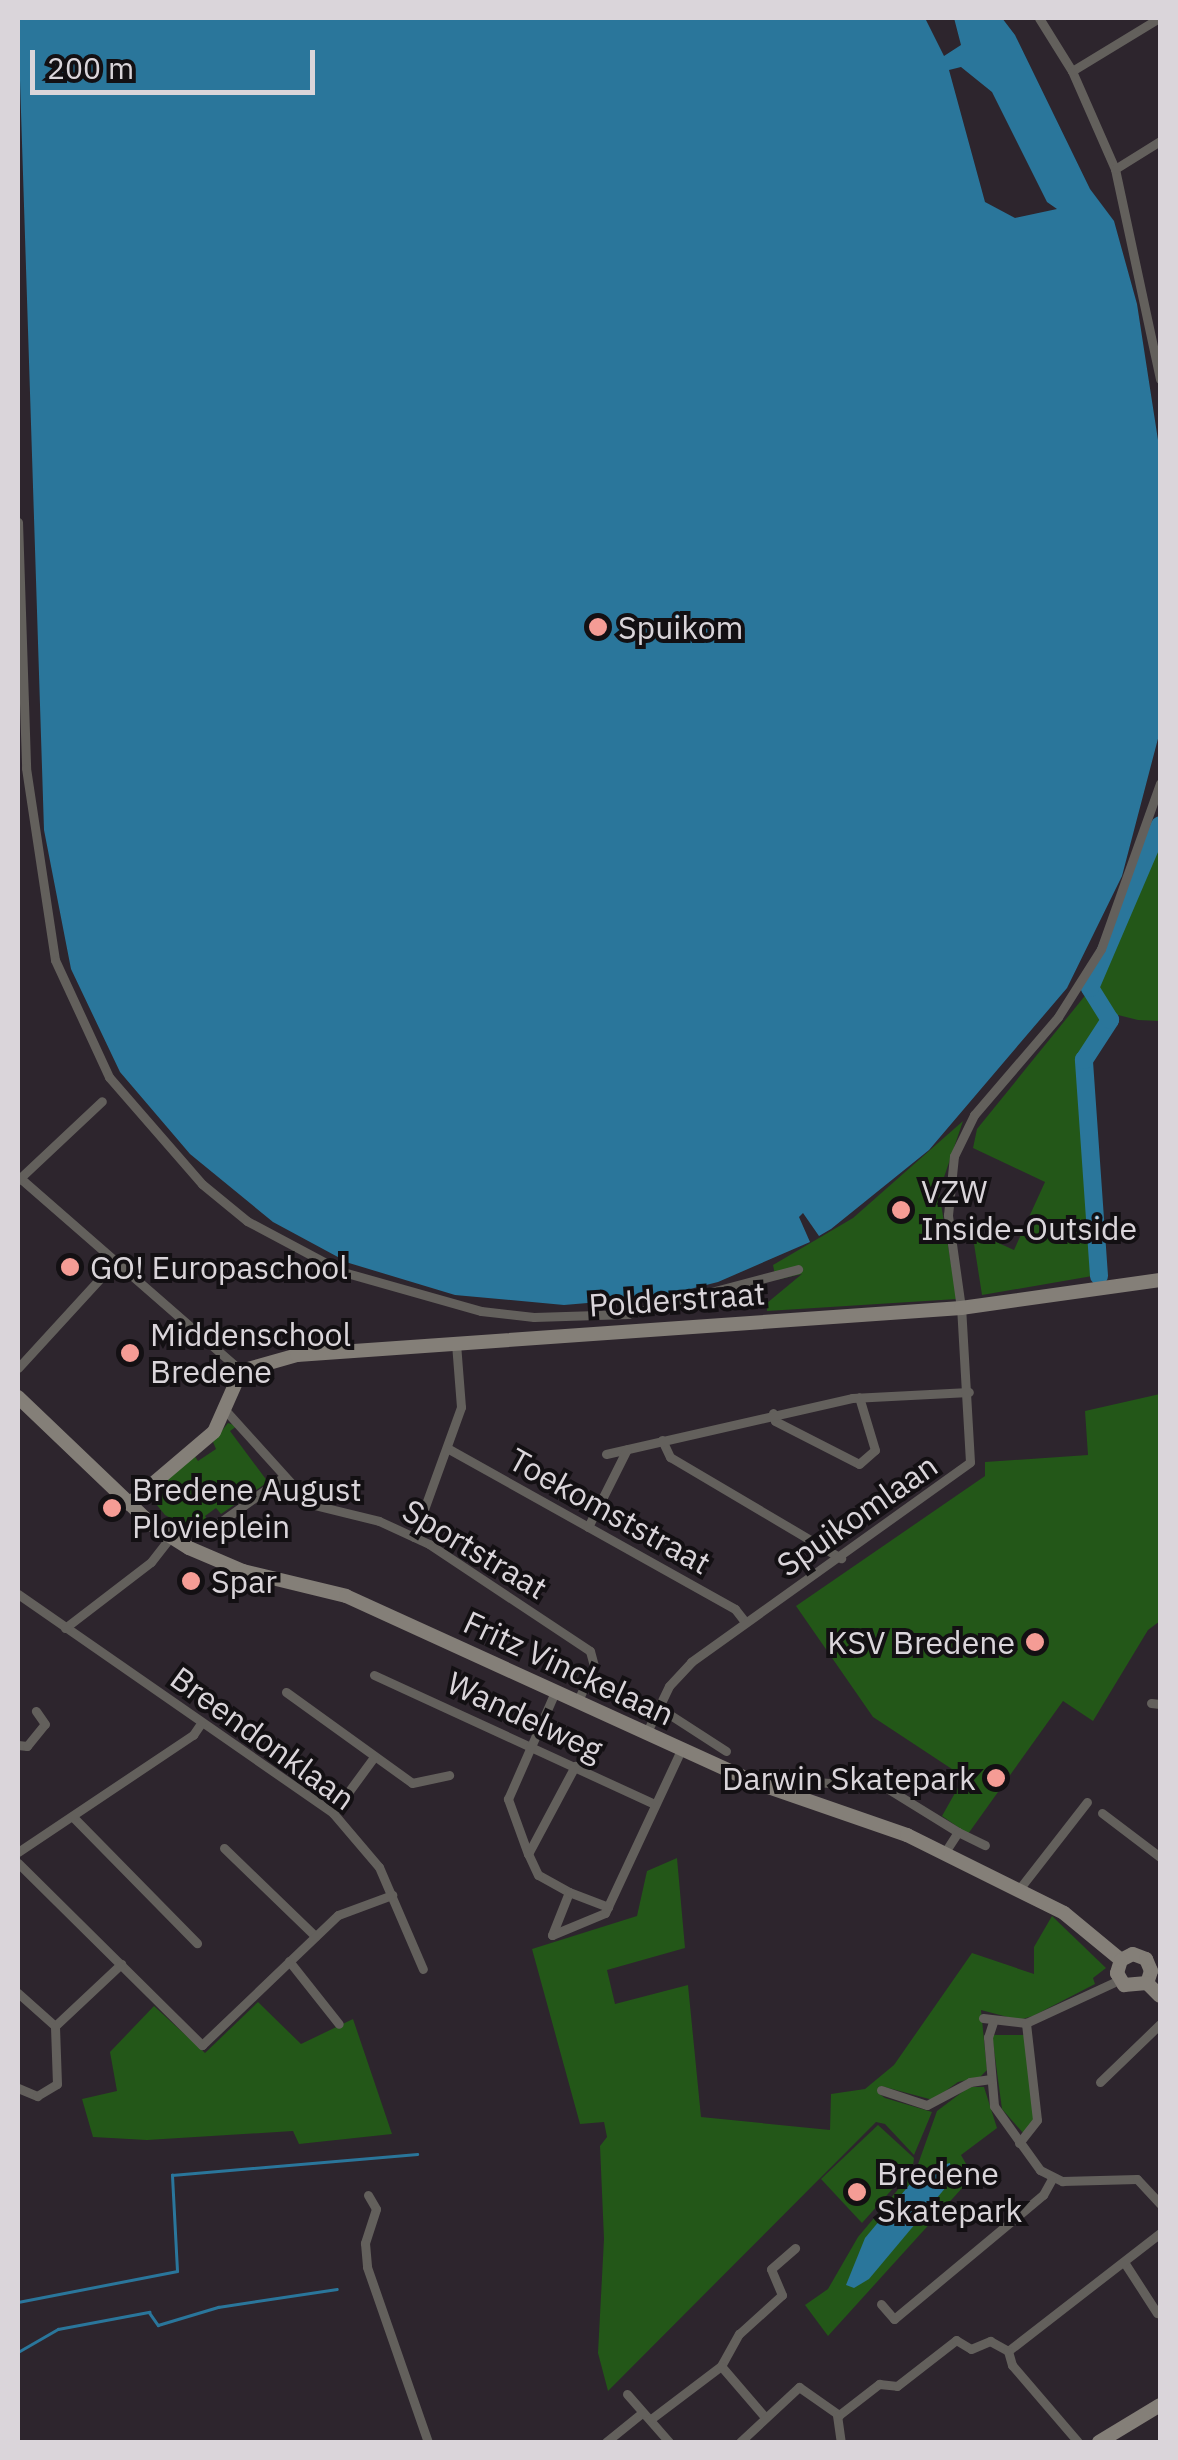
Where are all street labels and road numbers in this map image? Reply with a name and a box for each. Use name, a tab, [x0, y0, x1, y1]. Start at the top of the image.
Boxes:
street label: Polderstraat	[587, 1274, 767, 1324]
street label: Toekomststraat	[503, 1440, 717, 1582]
street label: Spuikomlaan	[770, 1446, 944, 1584]
street label: Sportstraat	[396, 1491, 554, 1607]
street label: Fritz Vinckelaan	[458, 1603, 680, 1733]
street label: Breendonklaan	[163, 1658, 363, 1818]
street label: Wandelweg	[441, 1663, 609, 1769]

